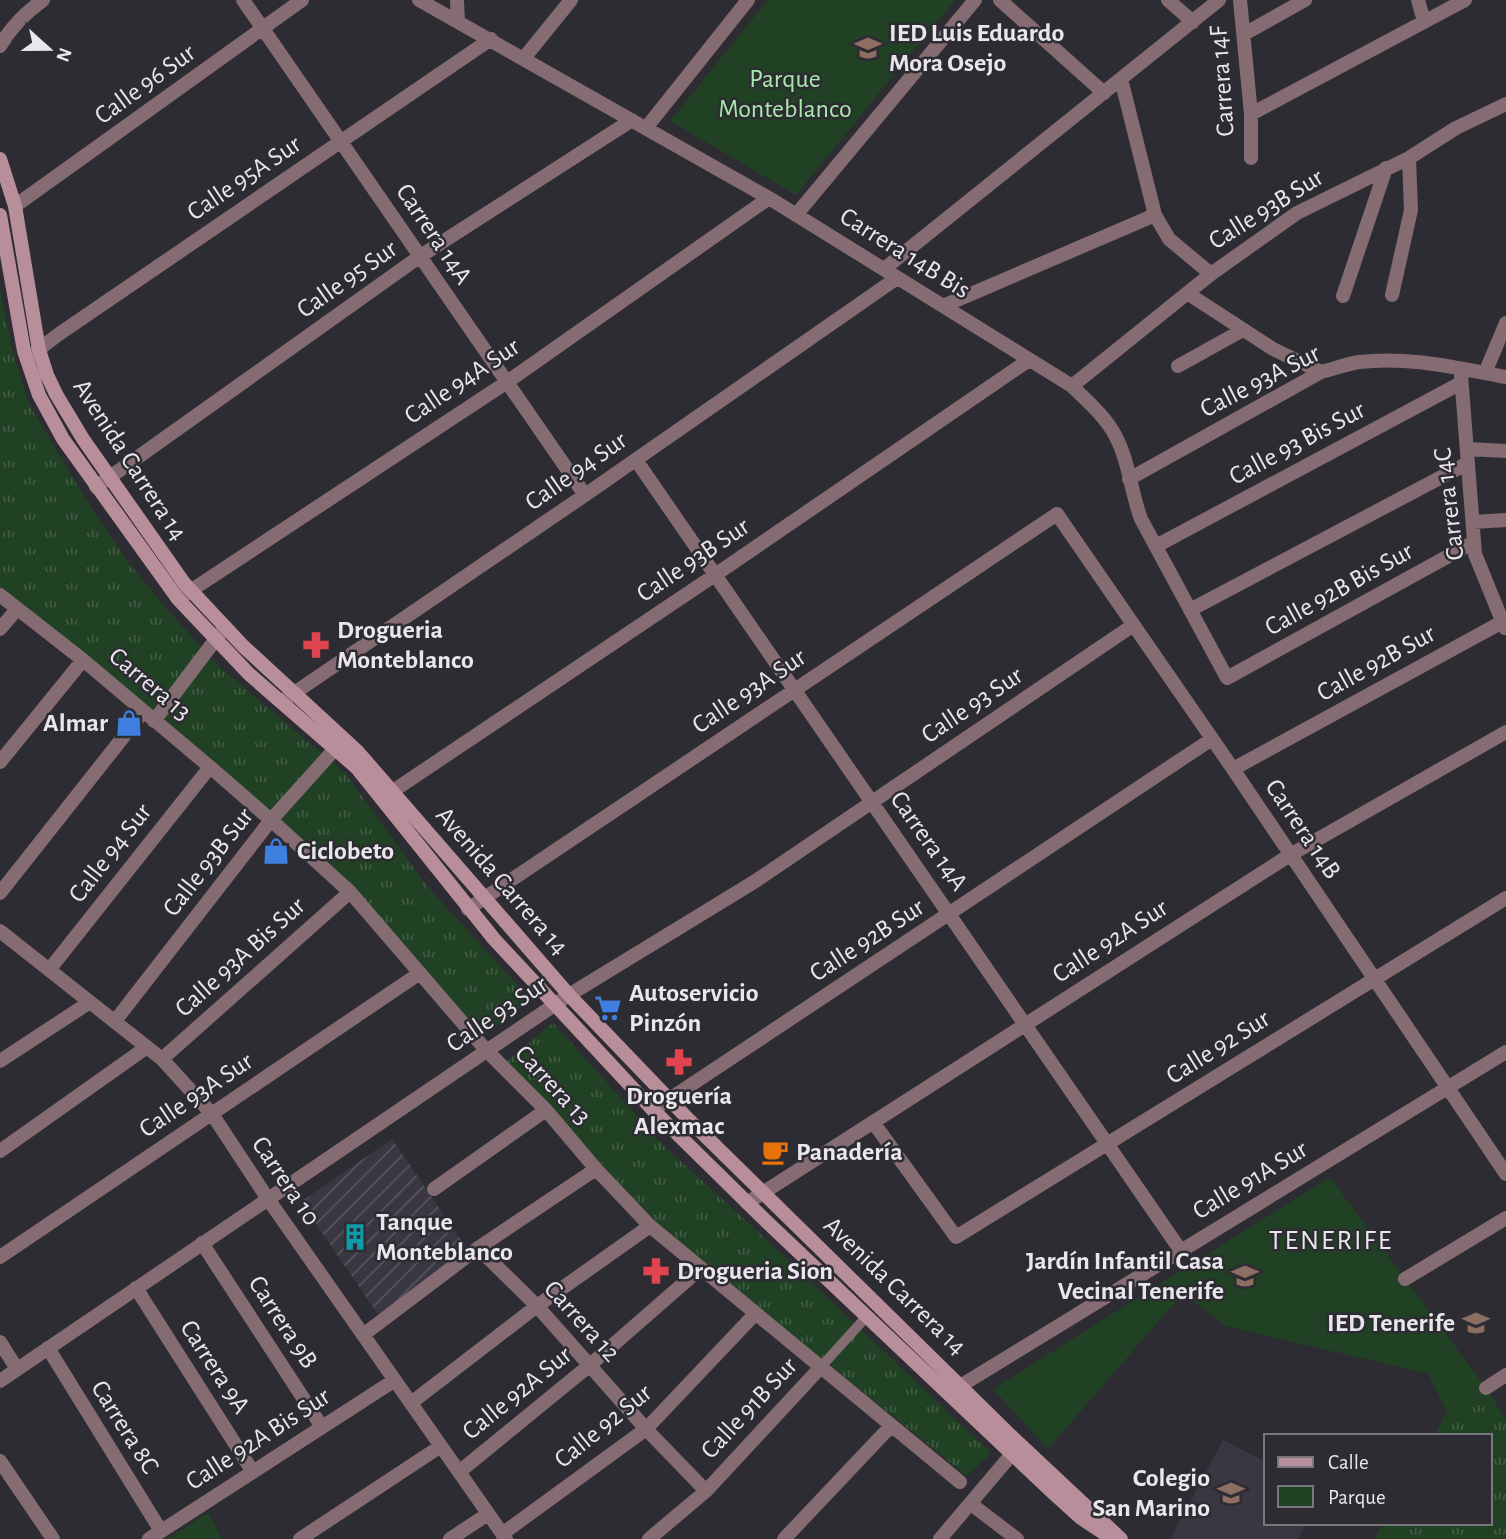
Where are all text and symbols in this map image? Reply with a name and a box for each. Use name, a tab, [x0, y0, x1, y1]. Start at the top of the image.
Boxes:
north arrow	[14, 14, 84, 84]
place label: IED Luis Eduardo Mora Osejo	[889, 20, 1064, 76]
street label: Carrera 14F	[1205, 24, 1239, 137]
school or university icon: IED Luis Eduardo Mora Osejo	[853, 33, 883, 63]
street label: Calle 96 Sur	[90, 39, 200, 129]
text: N	[52, 45, 75, 64]
park label: Parque Monteblanco	[718, 66, 852, 122]
street label: Calle 95A Sur	[183, 130, 306, 225]
street label: Calle 93B Sur	[1204, 163, 1328, 254]
street label: Carrera 14A	[391, 179, 477, 289]
street label: Carrera 14B Bis	[835, 203, 975, 303]
street label: Calle 95 Sur	[292, 235, 402, 323]
street label: Calle 94A Sur	[400, 333, 525, 429]
street label: Calle 93A Sur	[1196, 340, 1325, 422]
street label: Avenida Carrera 14	[68, 375, 192, 545]
street label: Calle 93 Bis Sur	[1225, 396, 1370, 490]
street label: Calle 94 Sur	[520, 426, 632, 515]
street label: Carrera 14C	[1429, 446, 1469, 562]
street label: Calle 93B Sur	[632, 513, 754, 607]
street label: Calle 92B Bis Sur	[1261, 537, 1418, 640]
place label: Drogueria Monteblanco	[337, 617, 474, 673]
street label: Calle 92B Sur	[1313, 620, 1440, 706]
pharmacy icon: Drogueria Monteblanco	[301, 630, 331, 660]
street label: Carrera 13	[104, 643, 196, 725]
street label: Calle 93A Sur	[688, 643, 811, 738]
street label: Calle 93 Sur	[917, 662, 1028, 748]
shop icon: Almar	[114, 708, 144, 738]
place label: Almar	[43, 710, 108, 736]
street label: Carrera 14B	[1260, 775, 1346, 883]
street label: Carrera 14A	[885, 786, 973, 896]
street label: Calle 94 Sur	[64, 798, 157, 907]
street label: Calle 93B Sur	[158, 802, 258, 921]
street label: Avenida Carrera 14	[431, 802, 573, 960]
shop icon: Ciclobeto	[261, 836, 291, 866]
place label: Ciclobeto	[297, 838, 394, 864]
street label: Calle 93A Bis Sur	[170, 892, 310, 1022]
street label: Calle 92B Sur	[805, 893, 929, 986]
street label: Calle 92A Sur	[1048, 894, 1173, 988]
street label: Calle 93 Sur	[442, 971, 553, 1057]
place label: Autoservicio Pinzón	[629, 980, 759, 1036]
supermarket icon: Autoservicio Pinzón	[593, 993, 623, 1023]
street label: Calle 92 Sur	[1162, 1005, 1275, 1089]
street label: Carrera 13	[510, 1040, 596, 1130]
street label: Calle 93A Sur	[135, 1047, 258, 1142]
pharmacy icon: Droguería Alexmac	[664, 1047, 694, 1077]
place label: Droguería Alexmac	[626, 1083, 732, 1139]
street label: Carrera 10	[247, 1132, 325, 1230]
street label: Calle 91A Sur	[1188, 1135, 1312, 1224]
cafe icon: Panadería	[760, 1137, 790, 1167]
place label: Panadería	[796, 1139, 903, 1165]
place label: Tanque Monteblanco	[376, 1209, 513, 1265]
street label: Avenida Carrera 14	[819, 1212, 971, 1360]
building icon: Tanque Monteblanco	[340, 1222, 370, 1252]
district label: TENERIFE	[1269, 1227, 1393, 1255]
place label: Jardín Infantil Casa Vecinal Tenerife	[1026, 1248, 1224, 1304]
pharmacy icon: Drogueria Sion	[641, 1256, 671, 1286]
place label: Drogueria Sion	[677, 1258, 833, 1284]
school or university icon: Jardín Infantil Casa Vecinal Tenerife	[1230, 1261, 1260, 1291]
street label: Carrera 9B	[244, 1271, 322, 1373]
street label: Carrera 12	[539, 1275, 625, 1367]
school or university icon: IED Tenerife	[1461, 1308, 1491, 1338]
place label: IED Tenerife	[1327, 1310, 1455, 1336]
street label: Carrera 9A	[175, 1316, 255, 1418]
street label: Calle 92A Sur	[458, 1341, 577, 1445]
street label: Calle 91B Sur	[696, 1352, 802, 1464]
street label: Carrera 8C	[86, 1376, 164, 1478]
street label: Calle 92 Sur	[549, 1379, 657, 1473]
street label: Calle 92A Bis Sur	[181, 1383, 335, 1495]
legend	[1264, 1434, 1492, 1525]
text: Calle	[1328, 1452, 1369, 1473]
place label: Colegio San Marino	[1092, 1465, 1210, 1521]
school or university icon: Colegio San Marino	[1216, 1478, 1246, 1508]
text: Parque	[1328, 1487, 1386, 1508]

